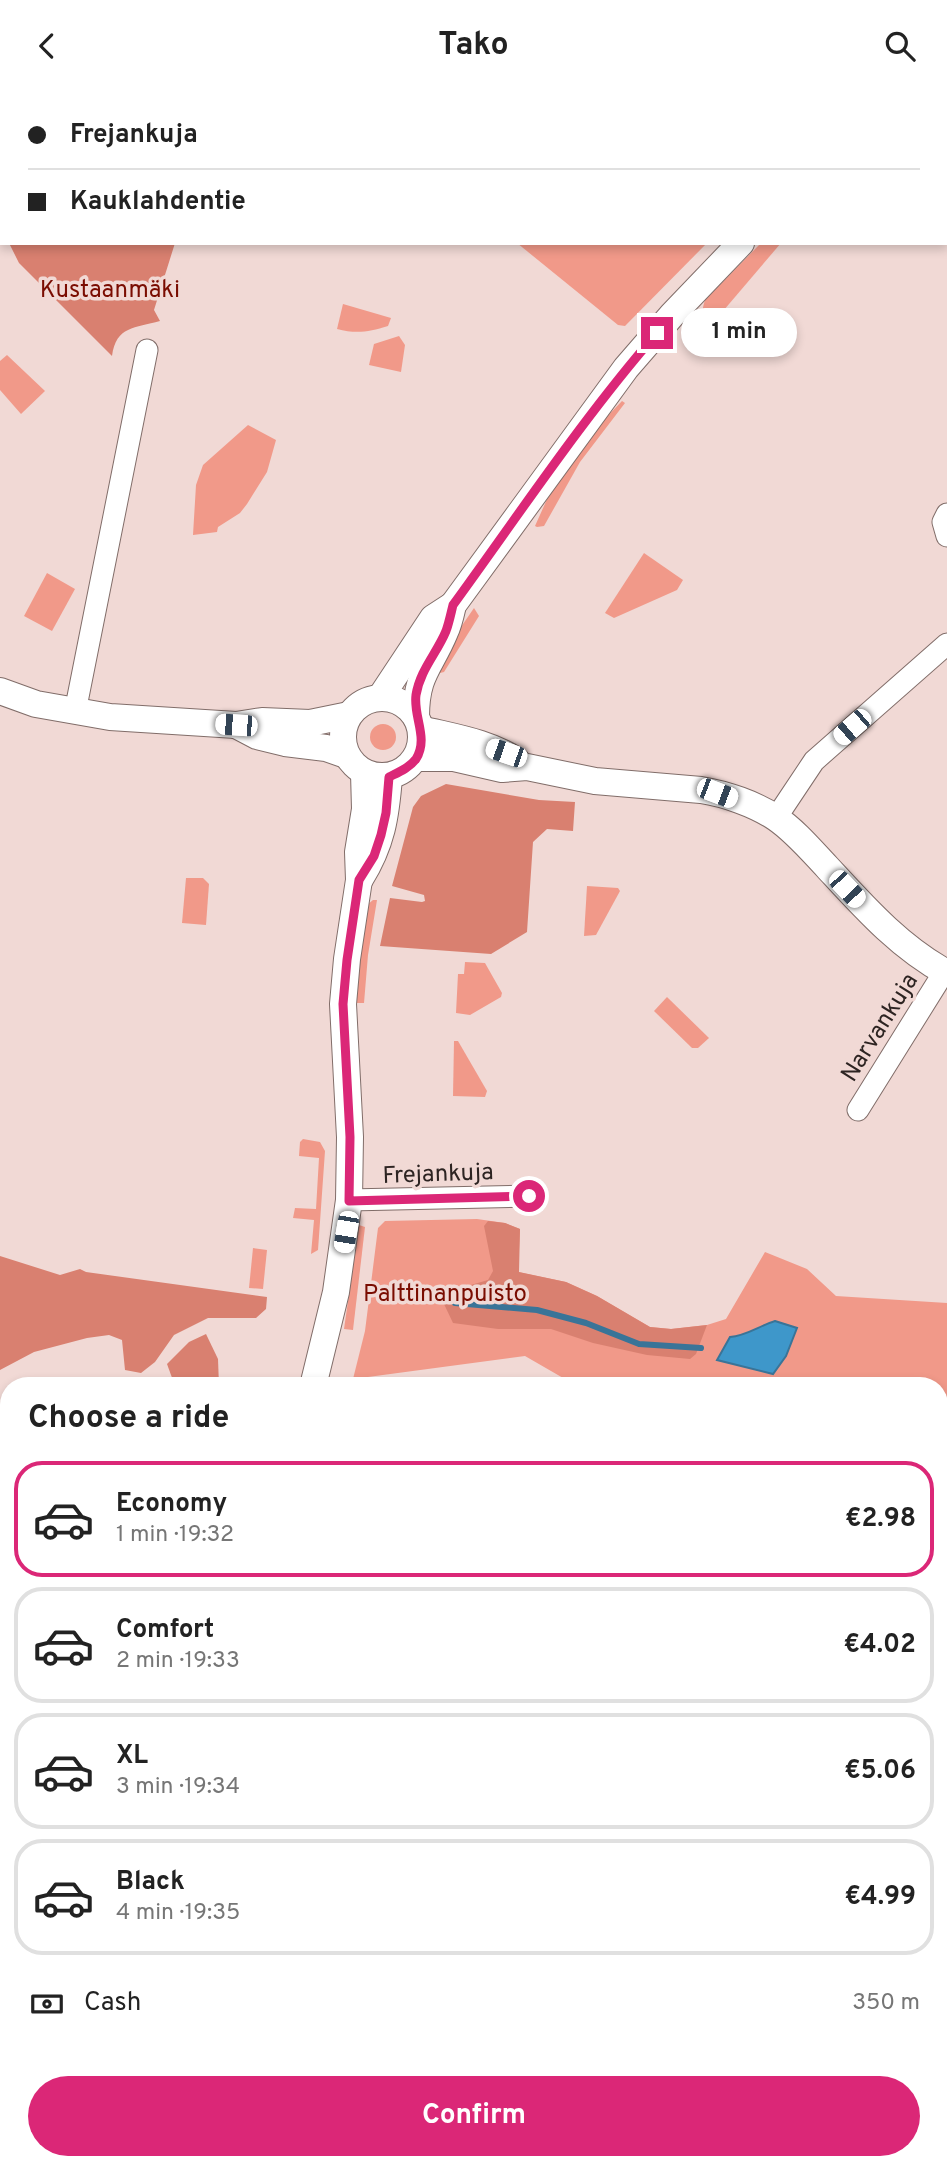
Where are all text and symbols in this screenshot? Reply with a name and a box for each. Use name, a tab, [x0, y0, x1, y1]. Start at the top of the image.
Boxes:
text: Tako	[438, 26, 509, 66]
icon: back	[28, 27, 66, 65]
icon: search	[881, 27, 919, 65]
text: Frejankuja	[70, 119, 198, 152]
text: Kauklahdentie	[70, 186, 246, 219]
park label: Kustaanmäki	[40, 276, 180, 306]
callout: 1 min	[682, 309, 797, 357]
route end	[641, 317, 673, 349]
text: 1 min	[711, 318, 767, 347]
car	[830, 705, 875, 749]
car	[215, 713, 258, 737]
car	[483, 736, 530, 770]
car	[694, 776, 741, 810]
car	[825, 866, 870, 912]
street label: Narvankuja	[836, 968, 926, 1088]
street label: Frejankuja	[382, 1158, 494, 1192]
route start	[513, 1180, 545, 1212]
car	[333, 1209, 360, 1255]
park label: Palttinanpuisto	[363, 1280, 527, 1310]
text: Choose a ride	[28, 1399, 229, 1439]
icon: car	[32, 1488, 95, 1551]
text: Economy	[116, 1488, 227, 1521]
text: €2.98	[845, 1503, 916, 1536]
text: 1 min · 19:32	[116, 1521, 234, 1550]
icon: car	[32, 1614, 95, 1677]
text: Comfort	[116, 1614, 214, 1647]
text: €4.02	[844, 1629, 916, 1662]
text: 2 min · 19:33	[116, 1647, 240, 1676]
icon: car	[32, 1740, 95, 1803]
text: XL	[116, 1740, 148, 1773]
text: €5.06	[844, 1755, 916, 1788]
text: 3 min · 19:34	[116, 1773, 240, 1802]
icon: car	[32, 1866, 95, 1929]
text: Black	[116, 1866, 185, 1899]
text: €4.99	[845, 1881, 916, 1914]
text: 4 min · 19:35	[116, 1899, 240, 1928]
icon: cash	[28, 1985, 66, 2023]
text: Cash	[84, 1987, 141, 2020]
text: 350 m	[852, 1989, 920, 2018]
button: Confirm	[28, 2076, 920, 2156]

